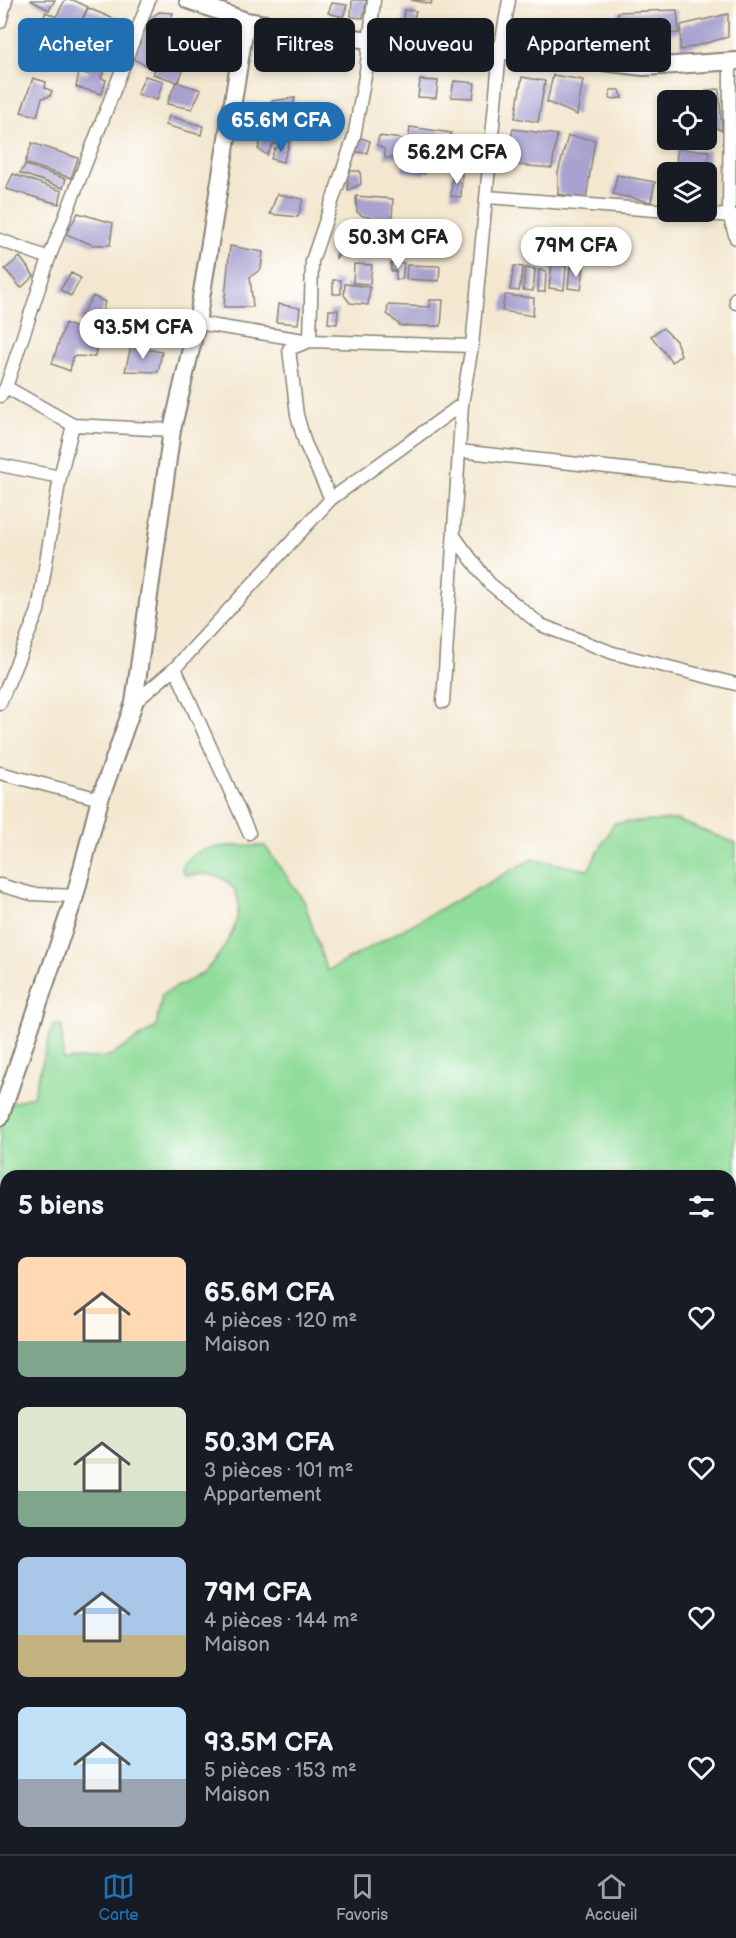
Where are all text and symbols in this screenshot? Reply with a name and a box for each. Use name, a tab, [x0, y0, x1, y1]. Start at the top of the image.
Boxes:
chip: Acheter	[18, 18, 134, 72]
chip: Louer	[146, 18, 242, 72]
chip: Filtres	[254, 18, 355, 72]
chip: Nouveau	[367, 18, 494, 72]
chip: Appartement	[506, 18, 671, 72]
map controls	[657, 90, 717, 222]
button: locate	[657, 90, 717, 150]
pin: 65.6M CFA	[212, 102, 350, 153]
text: 65.6M CFA	[231, 109, 331, 133]
pin: 56.2M CFA	[388, 134, 526, 185]
text: 56.2M CFA	[407, 141, 507, 165]
button: layers	[657, 162, 717, 222]
pin: 50.3M CFA	[329, 219, 467, 270]
text: 50.3M CFA	[348, 226, 448, 250]
pin: 79M CFA	[521, 227, 631, 278]
text: 79M CFA	[535, 234, 617, 258]
pin: 93.5M CFA	[74, 309, 212, 360]
text: 93.5M CFA	[93, 316, 193, 340]
icon: filters	[685, 1190, 718, 1223]
text: 5 biens	[18, 1191, 104, 1222]
text: 65.6M CFA	[204, 1278, 334, 1309]
icon: home	[66, 1281, 138, 1353]
icon: heart	[685, 1301, 718, 1334]
text: 4 pièces · 120 m²	[204, 1309, 357, 1333]
text: Maison	[204, 1333, 270, 1357]
text: 50.3M CFA	[204, 1428, 334, 1459]
icon: home	[66, 1431, 138, 1503]
icon: heart	[685, 1451, 718, 1484]
text: 3 pièces · 101 m²	[204, 1459, 353, 1483]
text: Appartement	[204, 1483, 321, 1507]
text: 79M CFA	[204, 1578, 311, 1609]
icon: home	[66, 1581, 138, 1653]
icon: heart	[685, 1601, 718, 1634]
text: 4 pièces · 144 m²	[204, 1609, 358, 1633]
text: Maison	[204, 1633, 270, 1657]
text: 93.5M CFA	[204, 1728, 333, 1759]
icon: home	[66, 1731, 138, 1803]
icon: heart	[685, 1751, 718, 1784]
text: 5 pièces · 153 m²	[204, 1759, 357, 1783]
text: Maison	[204, 1783, 270, 1807]
tab: Carte	[99, 1870, 139, 1925]
tab: Favoris	[336, 1870, 388, 1925]
tab: Accueil	[585, 1870, 637, 1925]

